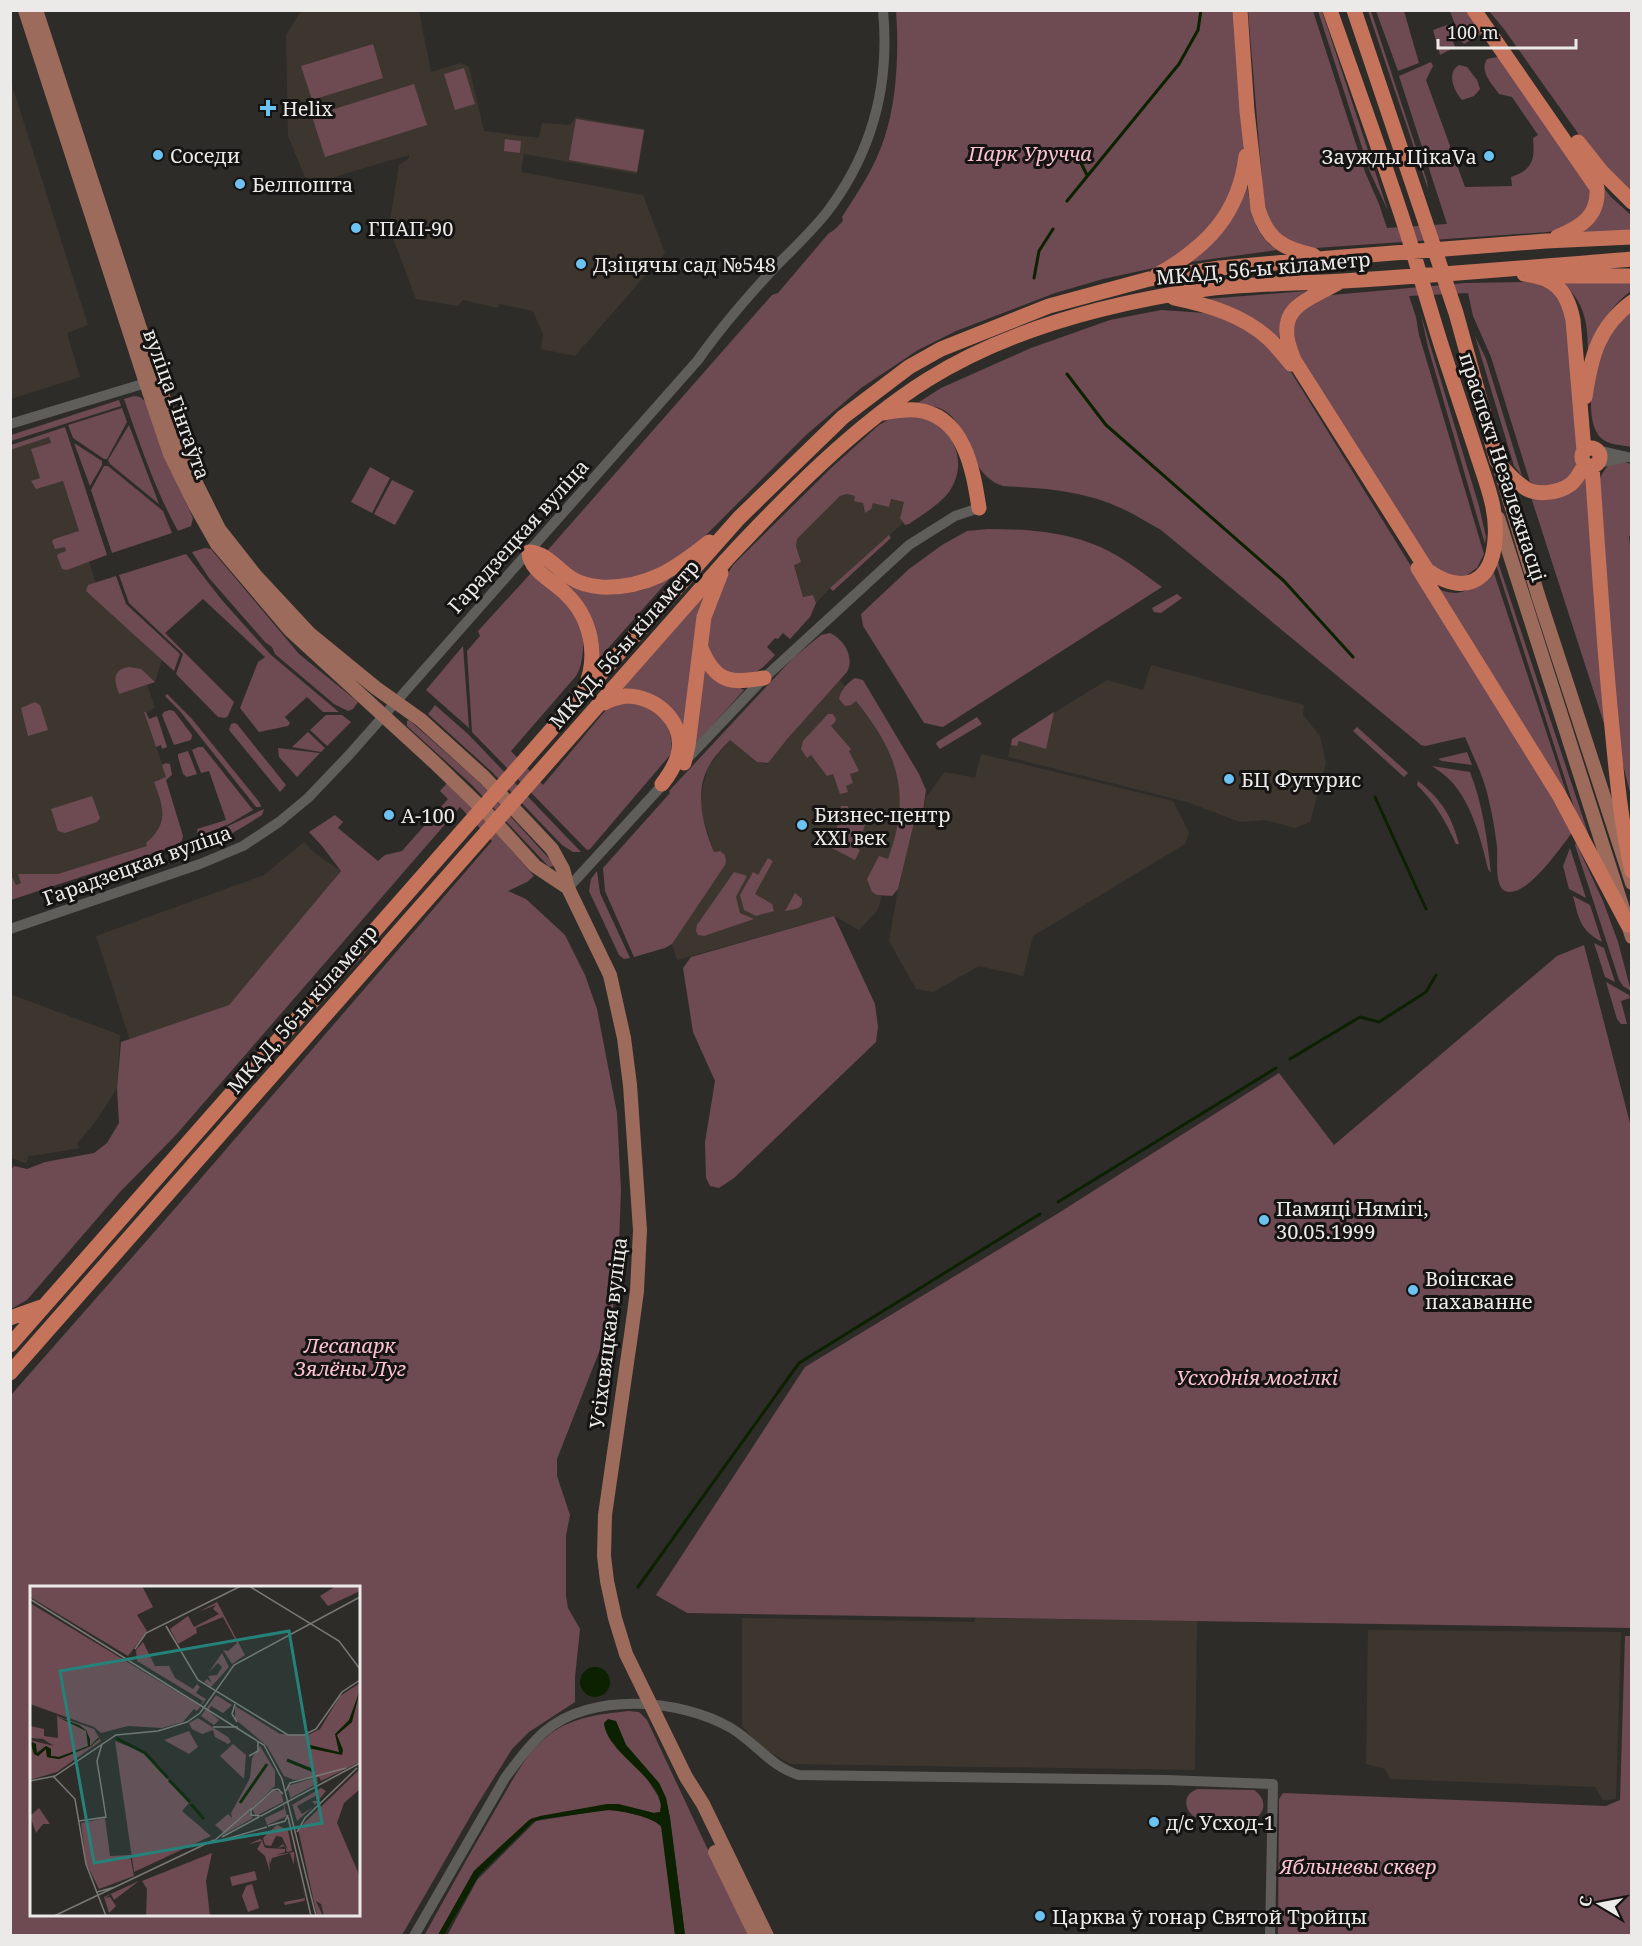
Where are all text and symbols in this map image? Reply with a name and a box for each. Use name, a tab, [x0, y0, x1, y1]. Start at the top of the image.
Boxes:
scale bar	[1438, 12, 1576, 50]
text: 100 m	[1447, 20, 1499, 44]
place label: Helix	[282, 95, 333, 122]
marker: Helix	[259, 99, 277, 117]
park label: Парк Уручча	[967, 140, 1092, 167]
place label: Соседи	[170, 142, 240, 169]
place label: Заужды ЦікаVа	[1322, 143, 1477, 170]
marker: Соседи	[151, 148, 165, 162]
marker: Заужды ЦікаVа	[1482, 149, 1496, 163]
place label: Белпошта	[252, 171, 353, 198]
marker: Белпошта	[233, 177, 247, 191]
place label: ГПАП-90	[368, 215, 453, 242]
marker: ГПАП-90	[349, 221, 363, 235]
street label: МКАД, 56-ы кіламетр	[1155, 245, 1371, 291]
place label: Дзіцячы сад №548	[593, 251, 776, 278]
marker: Дзіцячы сад №548	[574, 257, 588, 271]
street label: вуліца Гінтаўта	[137, 325, 217, 483]
street label: праспект Незалежнасці	[1453, 349, 1553, 585]
street label: Гарадзецкая вуліца	[442, 453, 594, 619]
street label: МКАД, 56-ы кіламетр	[543, 554, 705, 734]
place label: БЦ Футурис	[1241, 766, 1361, 793]
marker: БЦ Футурис	[1222, 772, 1236, 786]
place label: Бизнес-центр XXI век	[814, 801, 950, 851]
place label: A-100	[401, 802, 455, 829]
marker: A-100	[382, 808, 396, 822]
street label: Гарадзецкая вуліца	[39, 818, 235, 912]
marker: Бизнес-центр XXI век	[795, 818, 809, 832]
street label: МКАД, 56-ы кіламетр	[221, 919, 383, 1099]
place label: Памяці Нямігі, 30.05.1999	[1276, 1195, 1428, 1245]
marker: Памяці Нямігі, 30.05.1999	[1257, 1213, 1271, 1227]
street label: Усіхсвяцкая вуліца	[583, 1236, 633, 1430]
place label: Воінскае пахаванне	[1425, 1265, 1533, 1315]
marker: Воінскае пахаванне	[1406, 1283, 1420, 1297]
park label: Лесапарк Зялёны Луг	[294, 1332, 406, 1382]
park label: Усходнія могілкі	[1176, 1364, 1338, 1391]
inset map	[30, 1586, 360, 1916]
place label: д/с Усход-1	[1166, 1809, 1275, 1836]
marker: д/с Усход-1	[1147, 1815, 1161, 1829]
park label: Яблыневы сквер	[1278, 1853, 1436, 1880]
north arrow	[1570, 1874, 1630, 1934]
text: С	[1573, 1894, 1597, 1908]
place label: Царква ў гонар Святой Тройцы	[1052, 1903, 1367, 1930]
marker: Царква ў гонар Святой Тройцы	[1033, 1909, 1047, 1923]

